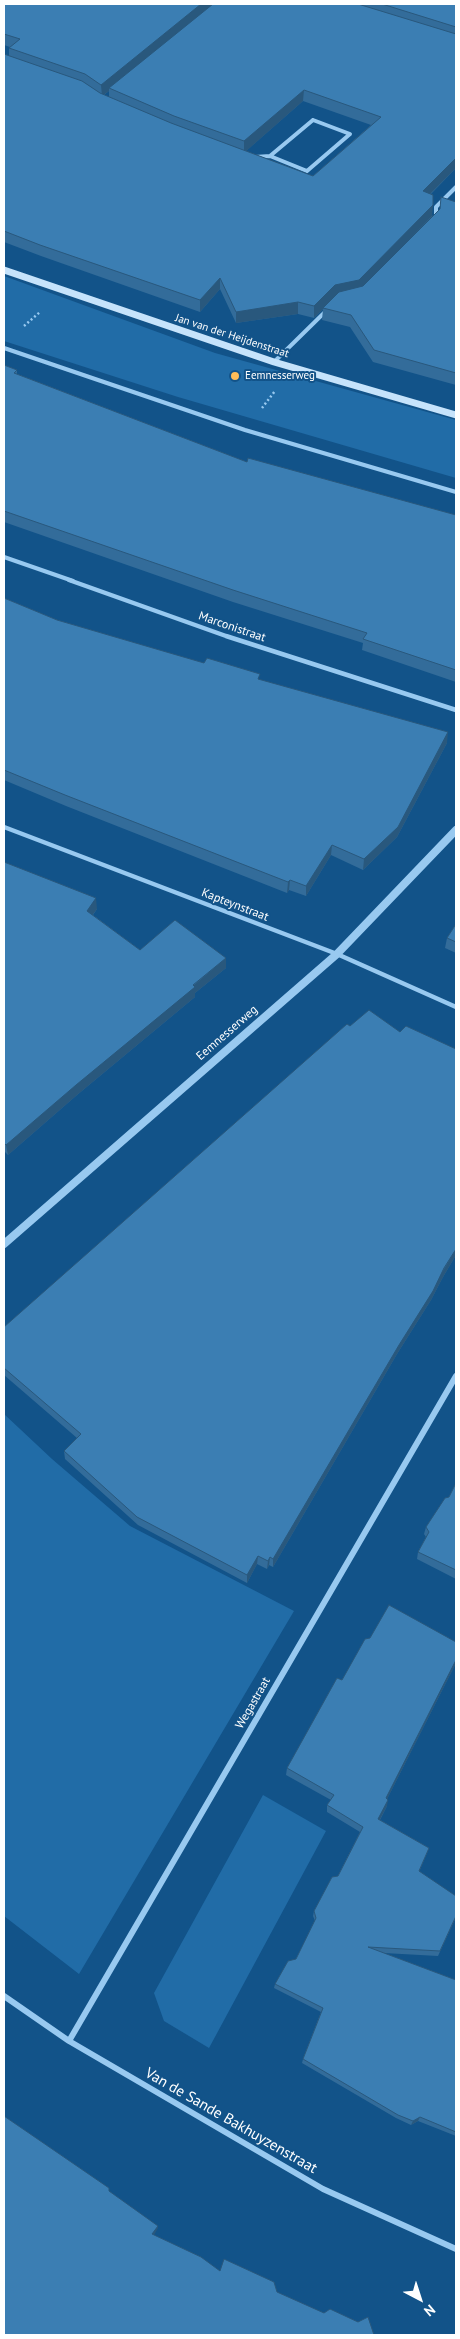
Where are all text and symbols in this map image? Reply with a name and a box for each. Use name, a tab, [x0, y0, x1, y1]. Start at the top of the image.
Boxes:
street label: Jan van der Heijdenstraat	[174, 311, 290, 361]
place label: Eemnesserweg	[245, 369, 315, 383]
marker: Eemnesserweg	[229, 370, 241, 382]
street label: Marconistraat	[197, 609, 267, 645]
street label: Kapteynstraat	[199, 886, 271, 924]
street label: Eemnesserweg	[193, 1003, 261, 1063]
street label: Wegastraat	[233, 1675, 273, 1731]
street label: Van de Sande Bakhuyzenstraat	[142, 2064, 320, 2178]
north arrow	[395, 2274, 445, 2324]
text: N	[420, 2301, 439, 2320]

